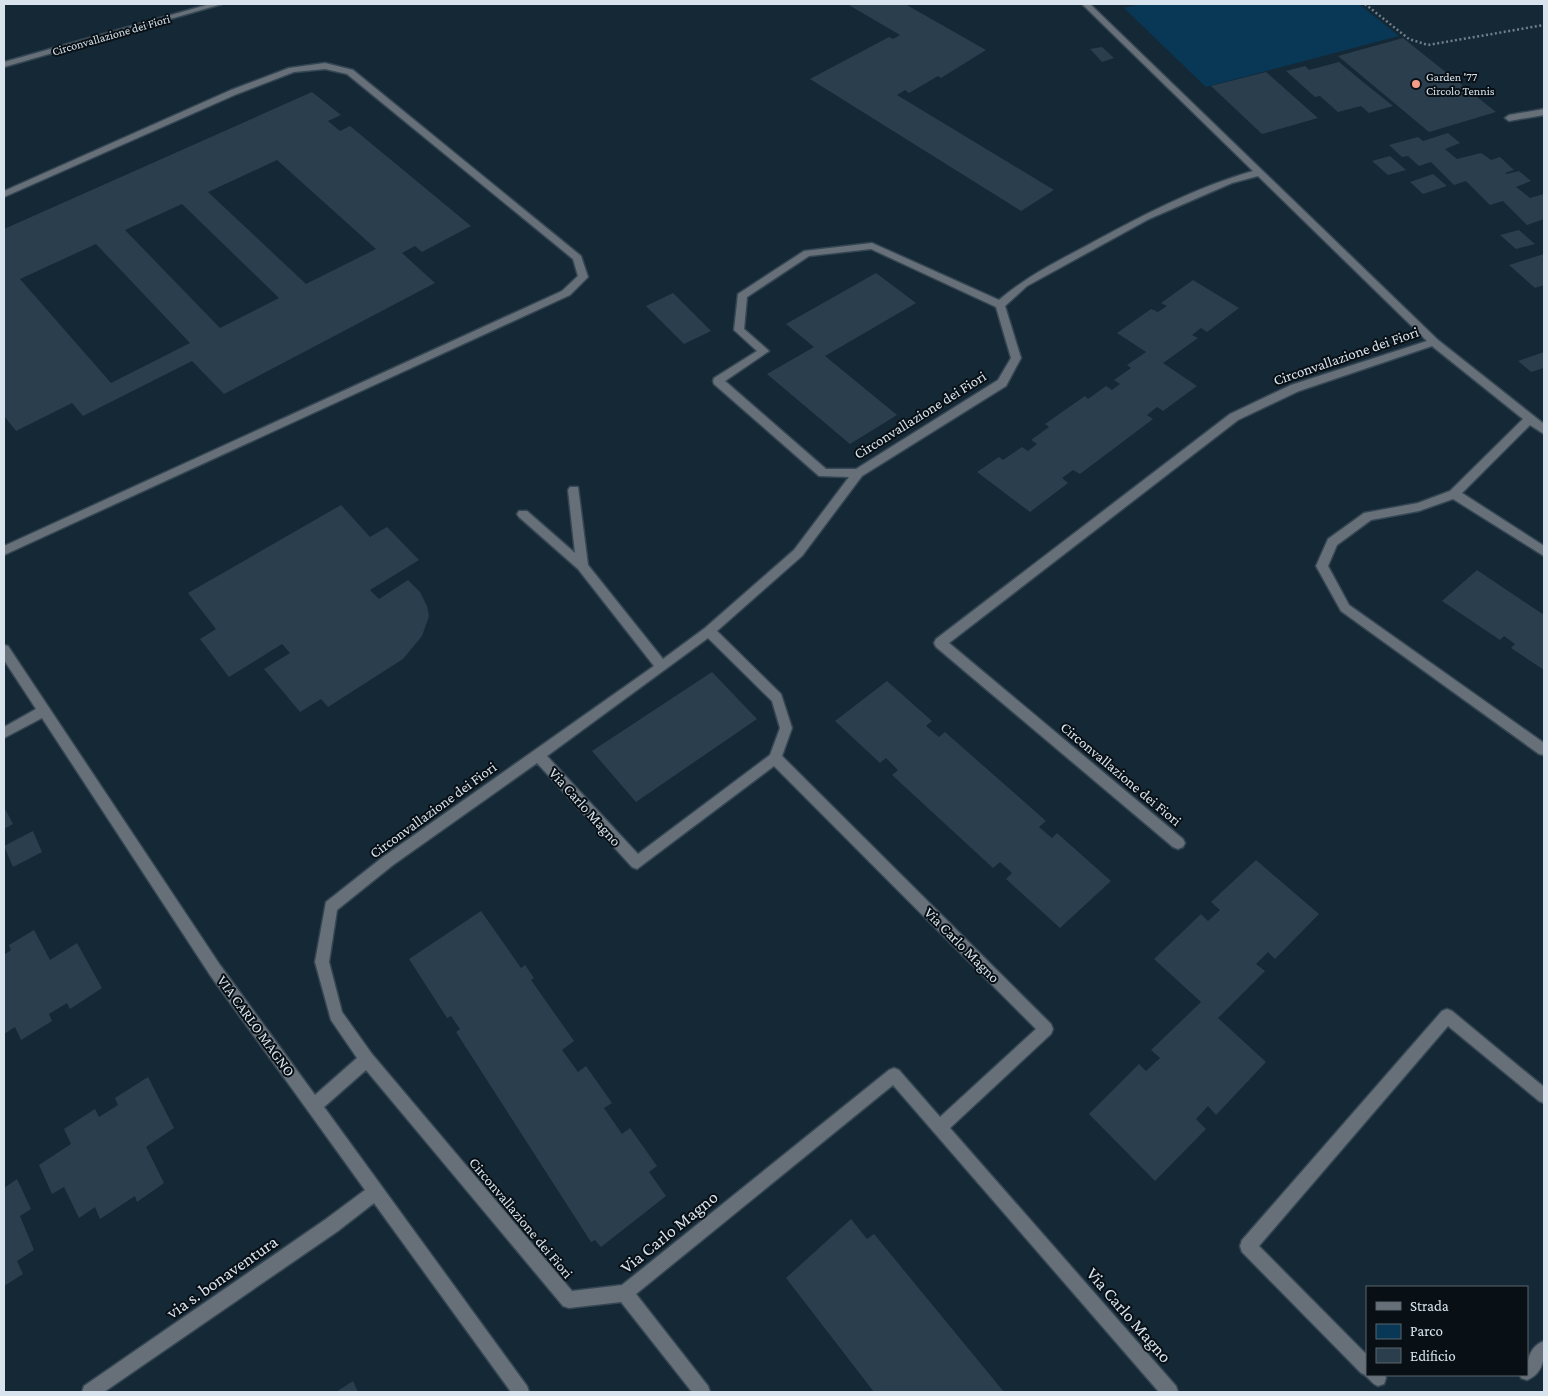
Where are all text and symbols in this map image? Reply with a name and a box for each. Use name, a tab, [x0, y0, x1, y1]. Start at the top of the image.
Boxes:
street label: Circonvallazione dei Fiori	[50, 11, 172, 59]
place label: Garden '77 Circolo Tennis	[1426, 70, 1495, 98]
marker: Garden '77 Circolo Tennis	[1410, 78, 1422, 90]
street label: Circonvallazione dei Fiori	[1271, 324, 1421, 388]
street label: Circonvallazione dei Fiori	[851, 368, 989, 462]
street label: Circonvallazione dei Fiori	[1058, 719, 1185, 829]
street label: Circonvallazione dei Fiori	[367, 759, 499, 861]
street label: Via Carlo Magno	[545, 765, 624, 850]
street label: Via Carlo Magno	[921, 904, 1003, 986]
street label: VIA CARLO MAGNO	[214, 973, 298, 1079]
street label: Circonvallazione dei Fiori	[466, 1155, 576, 1282]
street label: Via Carlo Magno	[616, 1187, 722, 1277]
street label: via s. bonaventura	[162, 1231, 281, 1323]
street label: Via Carlo Magno	[1082, 1263, 1176, 1367]
legend	[1366, 1286, 1528, 1376]
text: Strada	[1410, 1298, 1449, 1314]
text: Parco	[1410, 1323, 1443, 1339]
text: Edificio	[1410, 1348, 1456, 1364]

